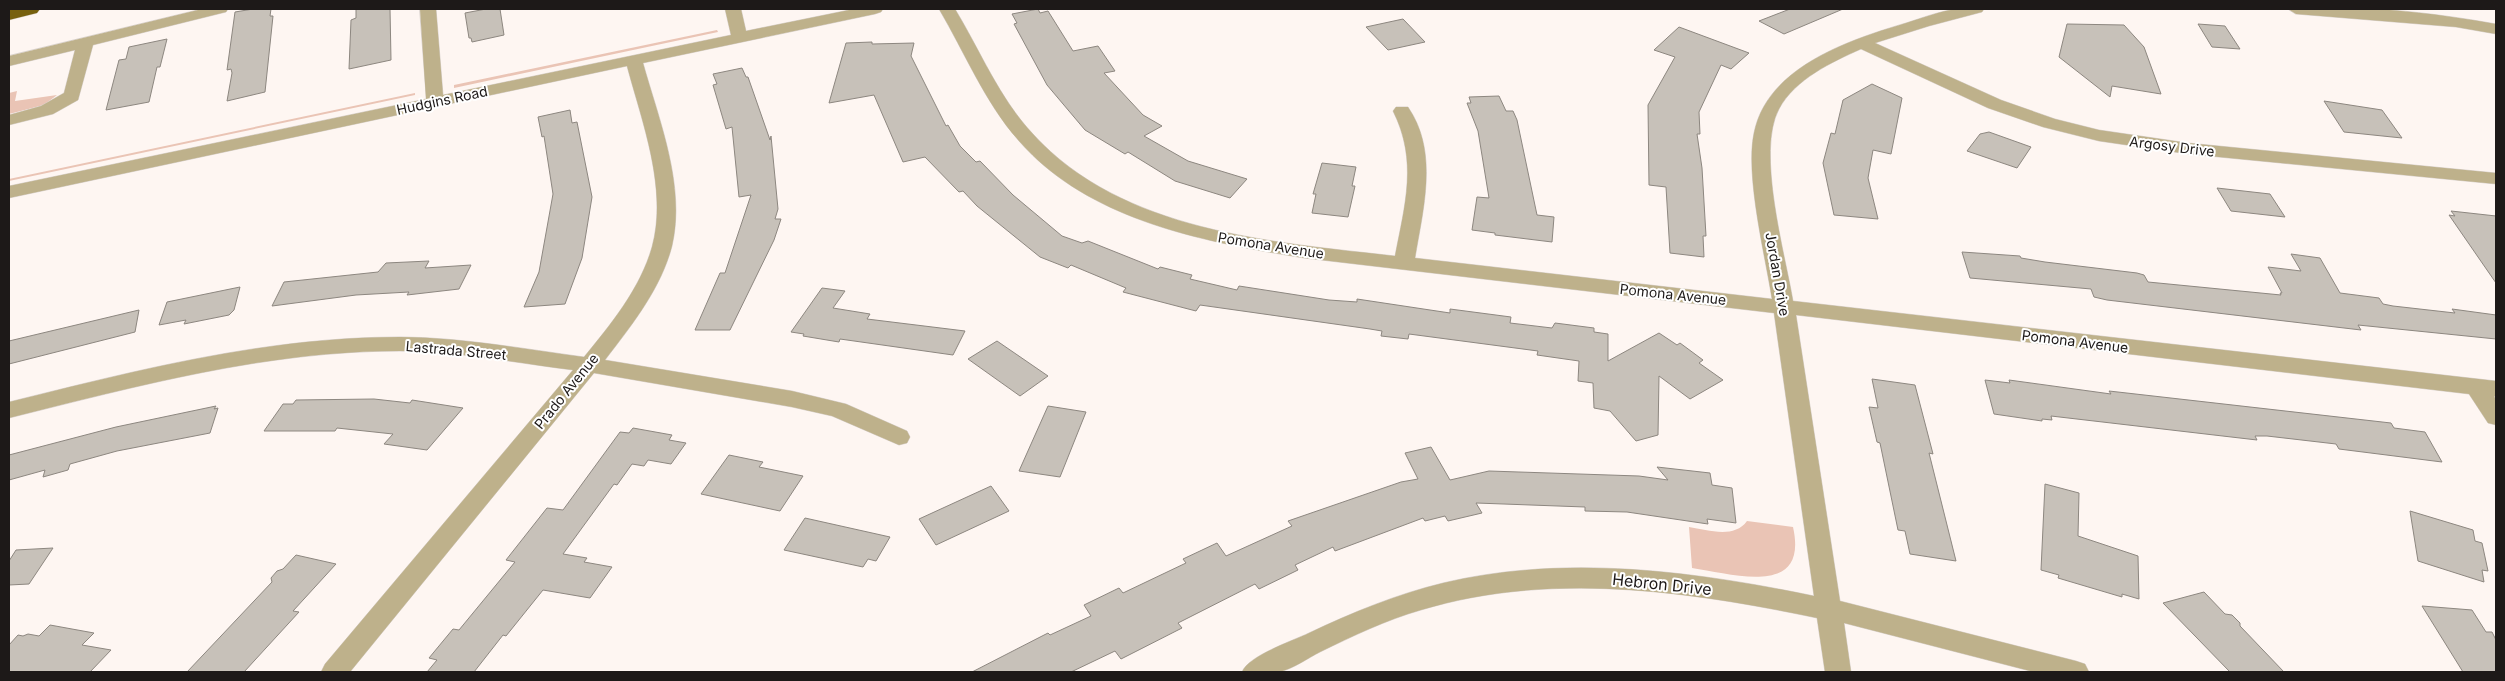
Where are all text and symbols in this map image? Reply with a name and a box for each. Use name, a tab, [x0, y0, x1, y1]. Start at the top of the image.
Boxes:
street label: Hudgins Road	[395, 82, 489, 118]
street label: Argosy Drive	[2128, 132, 2216, 160]
street label: Pomona Avenue	[1217, 228, 1325, 262]
street label: Jordan Drive	[1762, 231, 1794, 317]
street label: Pomona Avenue	[1619, 280, 1727, 308]
street label: Pomona Avenue	[2021, 326, 2129, 356]
street label: Lastrada Street	[405, 337, 507, 363]
street label: Prado Avenue	[530, 350, 602, 432]
street label: Hebron Drive	[1611, 569, 1713, 599]

